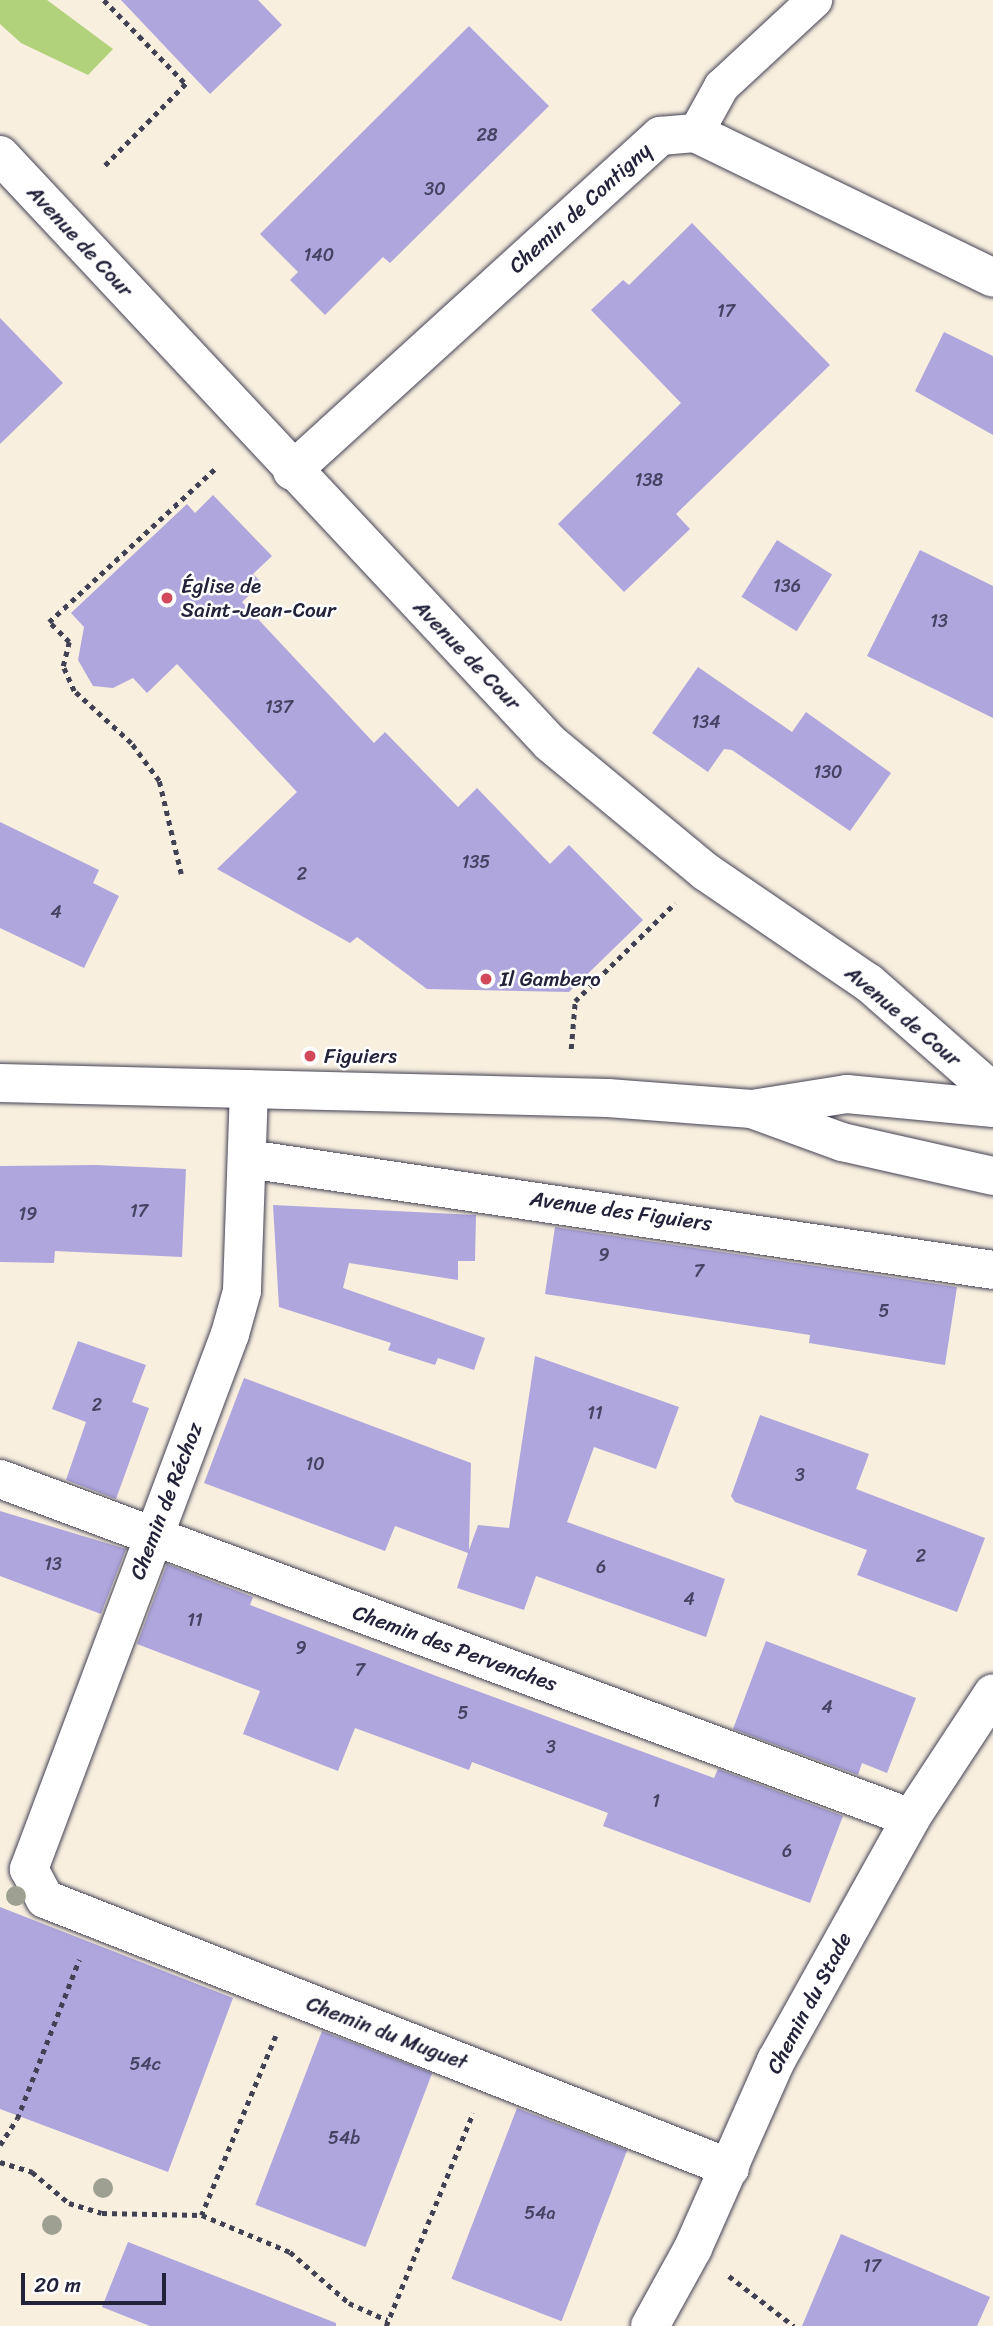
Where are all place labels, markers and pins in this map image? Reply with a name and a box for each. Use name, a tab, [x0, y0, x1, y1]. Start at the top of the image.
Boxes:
place label: Église de Saint-Jean-Cour	[181, 573, 336, 623]
marker: Église de Saint-Jean-Cour	[159, 590, 175, 606]
place label: Il Gambero	[500, 966, 601, 992]
marker: Il Gambero	[478, 971, 494, 987]
place label: Figuiers	[324, 1043, 397, 1069]
marker: Figuiers	[302, 1048, 318, 1064]

